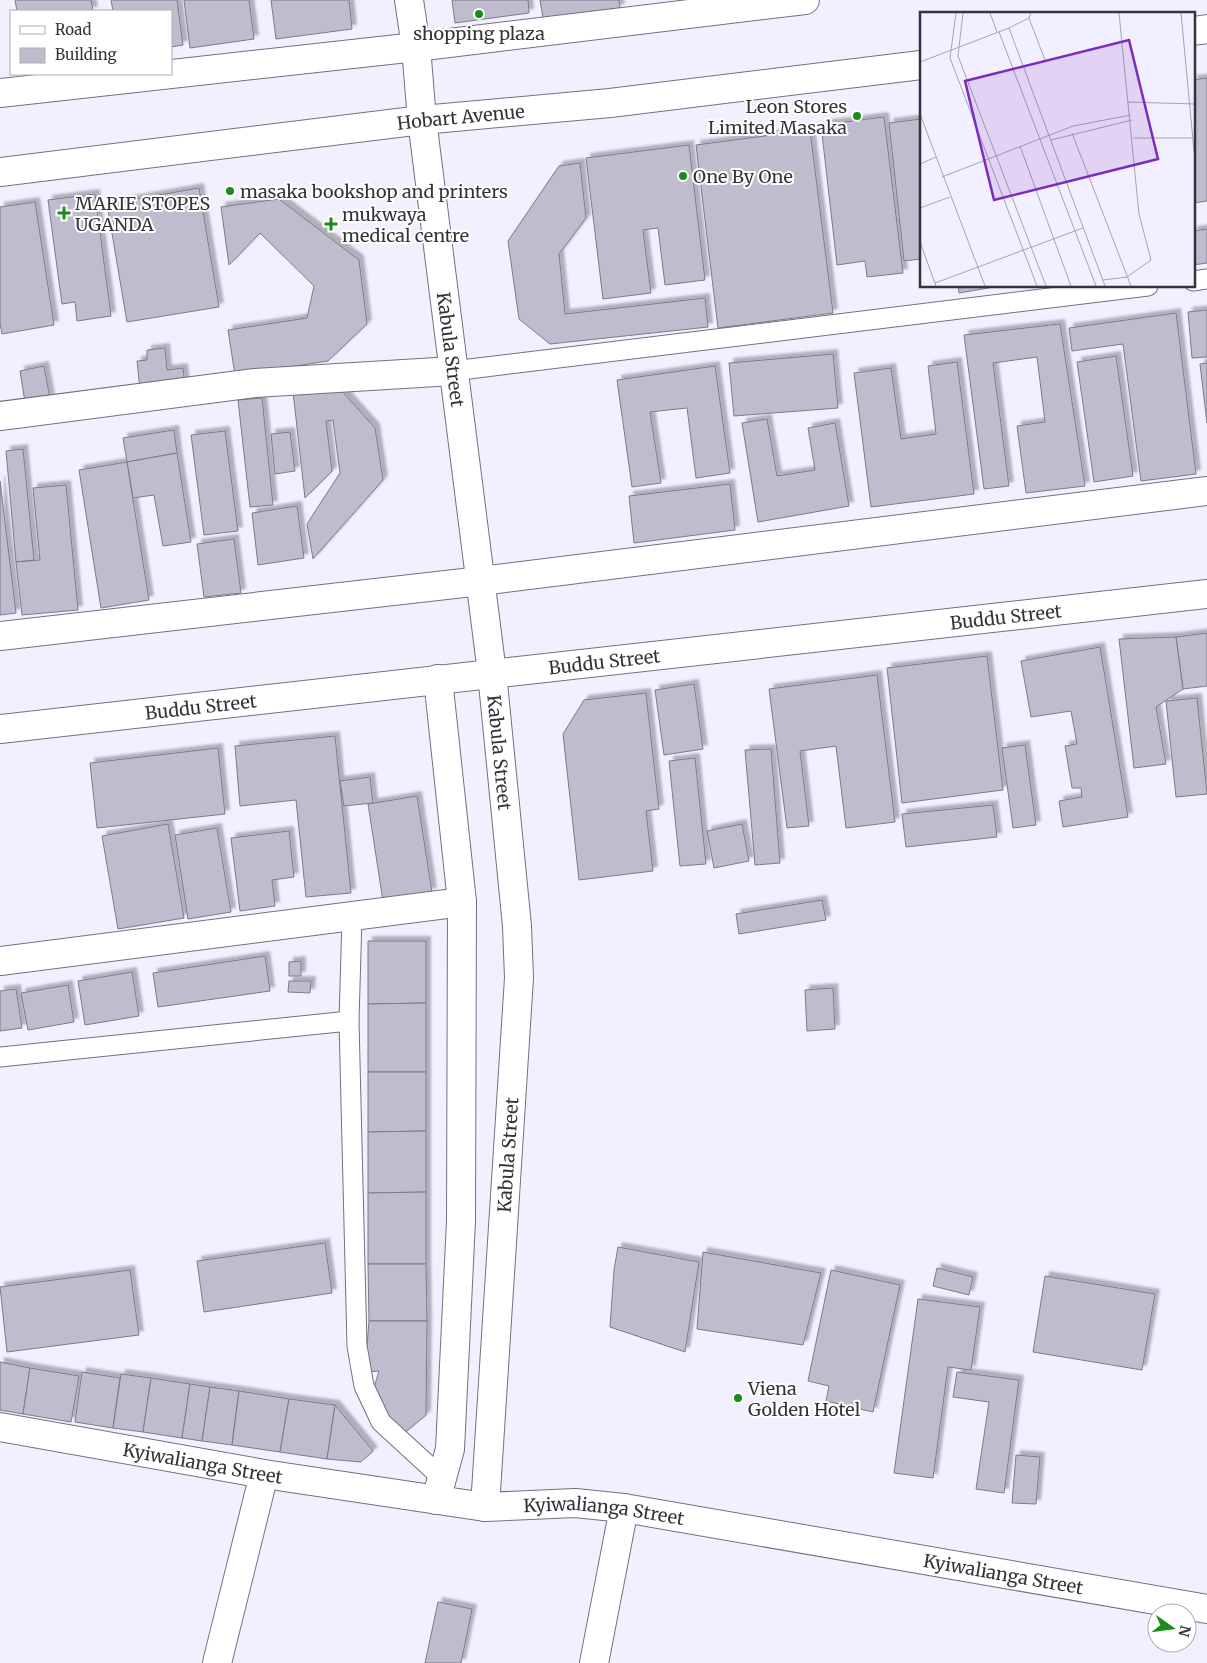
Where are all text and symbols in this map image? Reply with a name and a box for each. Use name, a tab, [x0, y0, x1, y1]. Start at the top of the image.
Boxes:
marker: shopping plaza	[473, 8, 485, 20]
legend	[10, 10, 172, 75]
inset map	[920, 12, 1194, 288]
text: Road	[55, 20, 91, 39]
place label: shopping plaza	[413, 22, 545, 45]
text: Building	[55, 45, 117, 64]
place label: Leon Stores Limited Masaka	[708, 95, 847, 139]
street label: Hobart Avenue	[396, 99, 525, 134]
marker: Leon Stores Limited Masaka	[851, 110, 863, 122]
place label: One By One	[693, 165, 793, 188]
marker: One By One	[677, 170, 689, 182]
place label: masaka bookshop and printers	[240, 180, 508, 203]
marker: masaka bookshop and printers	[224, 185, 236, 197]
place label: MARIE STOPES UGANDA	[75, 192, 210, 236]
place label: mukwaya medical centre	[342, 203, 469, 247]
marker: MARIE STOPES UGANDA	[57, 206, 71, 220]
marker: mukwaya medical centre	[324, 217, 338, 231]
street label: Kabula Street	[432, 291, 470, 408]
street label: Buddu Street	[949, 599, 1063, 634]
street label: Buddu Street	[547, 644, 661, 679]
street label: Buddu Street	[144, 689, 258, 724]
street label: Kabula Street	[483, 694, 517, 811]
street label: Kabula Street	[493, 1097, 523, 1213]
place label: Viena Golden Hotel	[747, 1377, 861, 1421]
marker: Viena Golden Hotel	[732, 1392, 744, 1404]
street label: Kyiwalianga Street	[121, 1438, 284, 1488]
street label: Kyiwalianga Street	[523, 1491, 686, 1530]
street label: Kyiwalianga Street	[922, 1549, 1085, 1599]
north arrow	[1147, 1603, 1197, 1653]
text: N	[1175, 1624, 1195, 1639]

